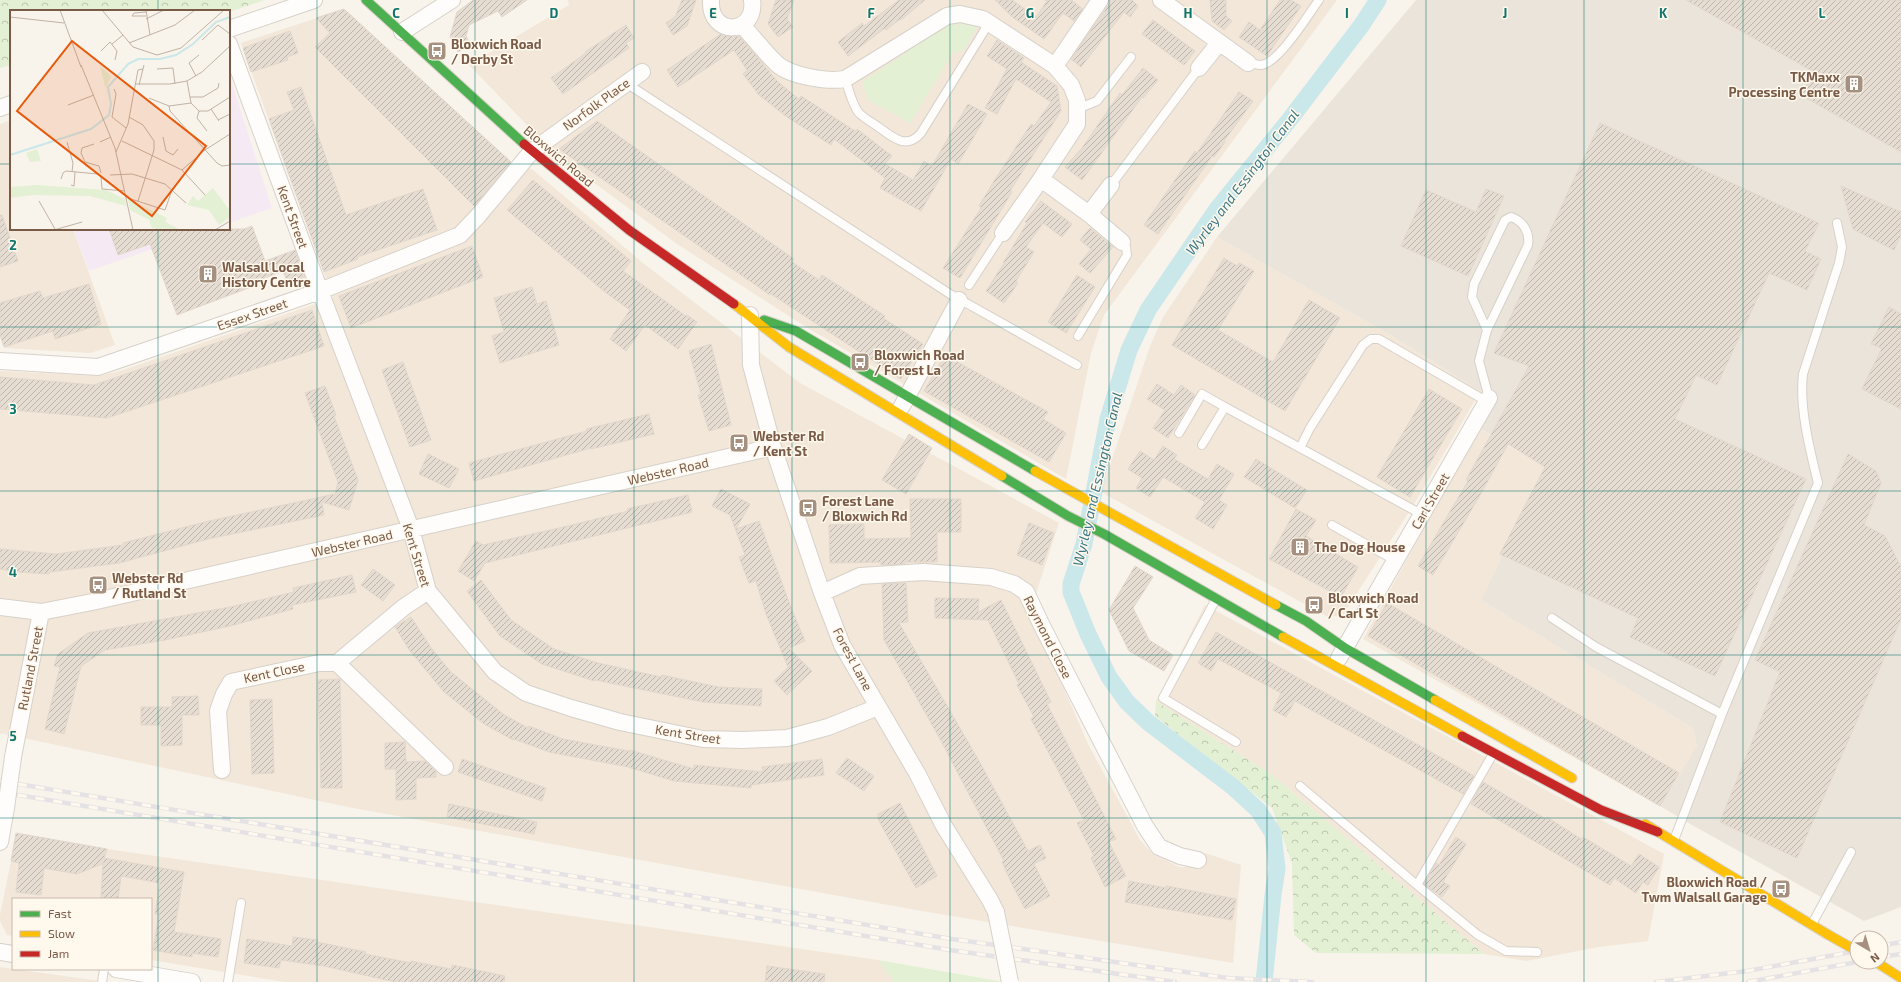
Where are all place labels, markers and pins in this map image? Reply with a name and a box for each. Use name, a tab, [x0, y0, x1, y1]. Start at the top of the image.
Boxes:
place label: Bloxwich Road / Derby St	[451, 36, 542, 67]
bus stop icon: Bloxwich Road / Derby St	[426, 40, 448, 62]
place label: TKMaxx Processing Centre	[1729, 69, 1841, 100]
building icon: TKMaxx Processing Centre	[1843, 73, 1865, 95]
place label: Walsall Local History Centre	[222, 259, 311, 290]
building icon: Walsall Local History Centre	[197, 263, 219, 285]
place label: Bloxwich Road / Forest La	[874, 347, 965, 378]
bus stop icon: Bloxwich Road / Forest La	[849, 351, 871, 373]
place label: Webster Rd / Kent St	[753, 428, 824, 459]
bus stop icon: Webster Rd / Kent St	[728, 432, 750, 454]
place label: Forest Lane / Bloxwich Rd	[822, 493, 907, 524]
bus stop icon: Forest Lane / Bloxwich Rd	[797, 497, 819, 519]
building icon: The Dog House	[1289, 536, 1311, 558]
place label: The Dog House	[1314, 539, 1405, 555]
place label: Webster Rd / Rutland St	[112, 570, 187, 601]
bus stop icon: Webster Rd / Rutland St	[87, 574, 109, 596]
place label: Bloxwich Road / Carl St	[1328, 590, 1419, 621]
bus stop icon: Bloxwich Road / Carl St	[1303, 594, 1325, 616]
place label: Bloxwich Road / Twm Walsall Garage	[1642, 874, 1767, 905]
bus stop icon: Bloxwich Road / Twm Walsall Garage	[1770, 878, 1792, 900]

